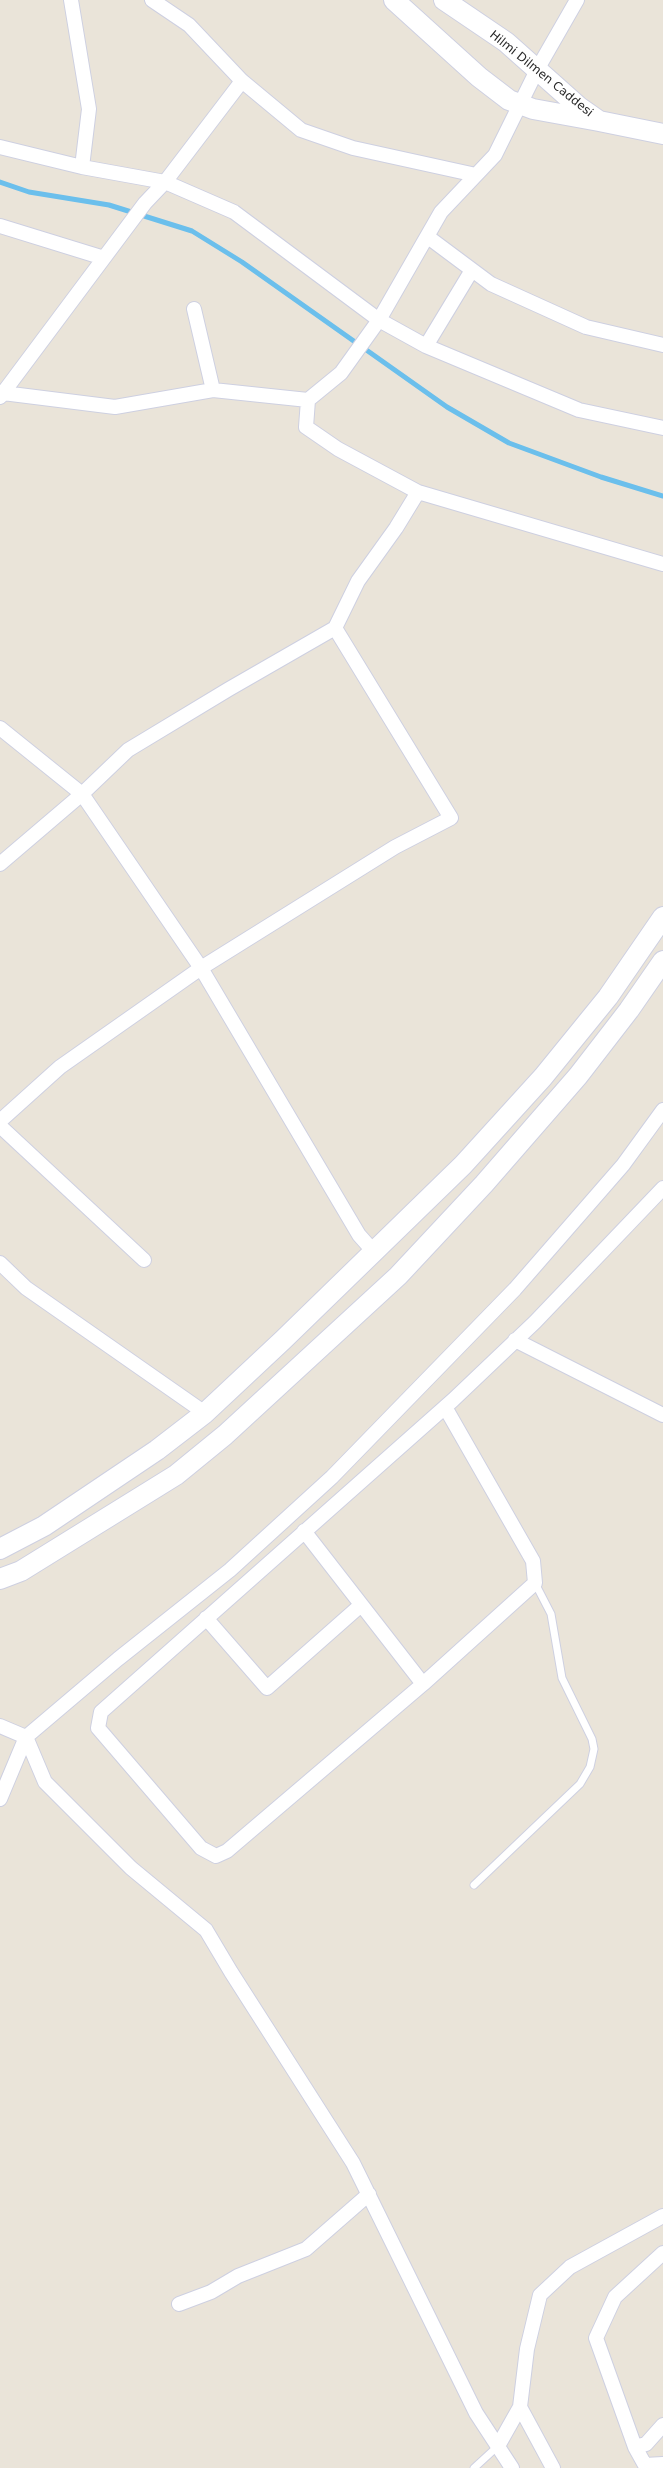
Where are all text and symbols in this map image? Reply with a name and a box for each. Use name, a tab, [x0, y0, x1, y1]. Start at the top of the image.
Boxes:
street label: Hilmi Dilmen Caddesi	[486, 28, 596, 120]

